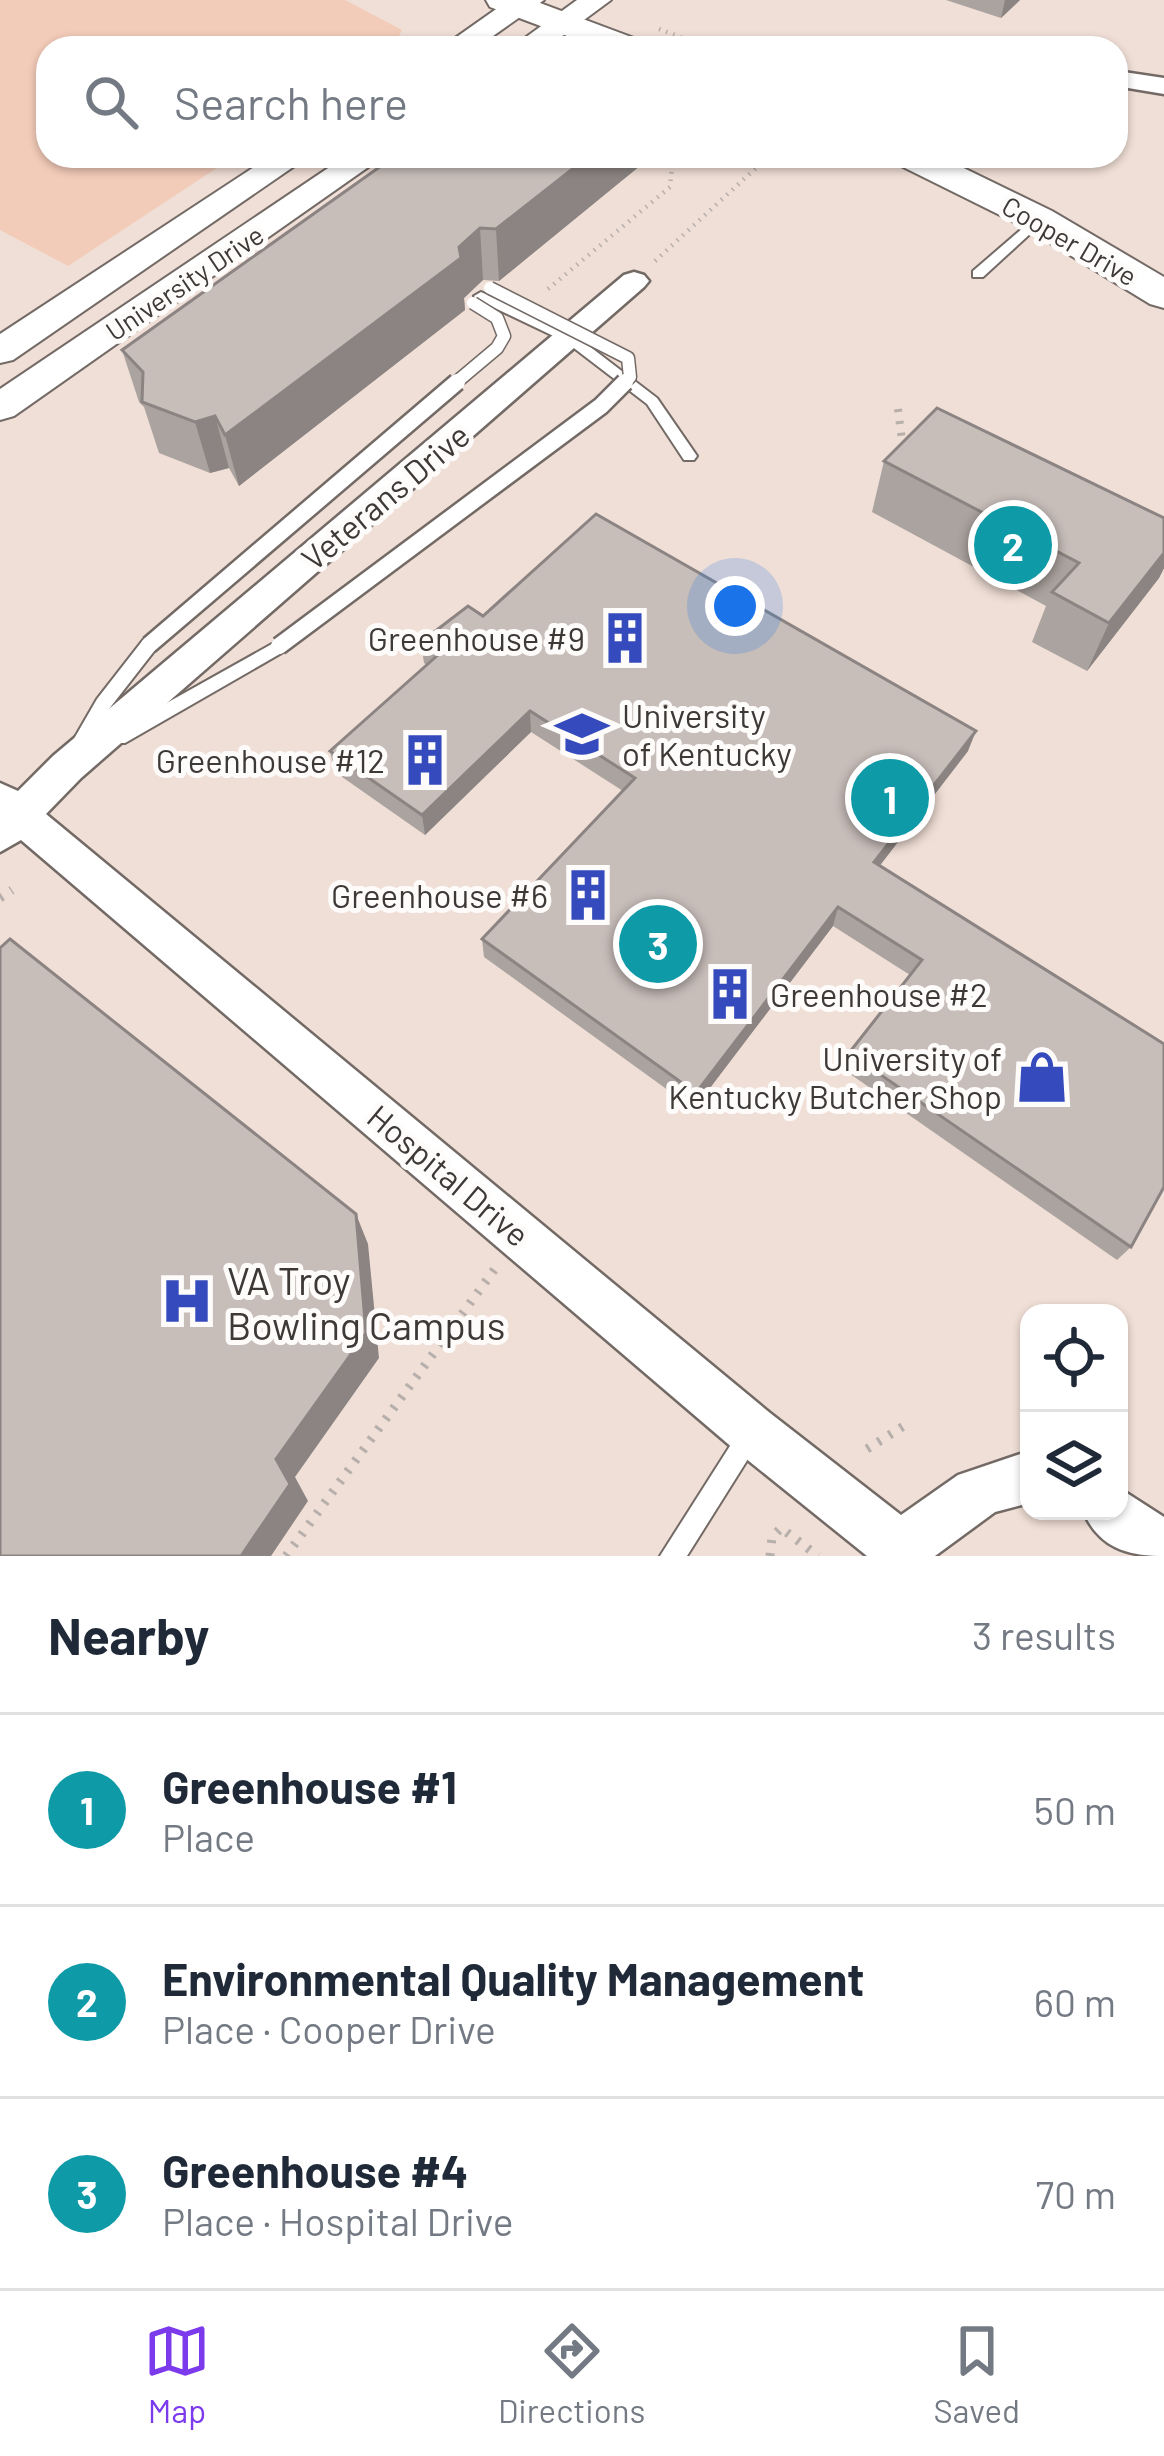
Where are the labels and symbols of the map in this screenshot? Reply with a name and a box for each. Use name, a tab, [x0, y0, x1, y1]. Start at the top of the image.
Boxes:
street label: Cooper Drive	[997, 189, 1143, 291]
street label: University Drive	[99, 218, 269, 346]
street label: Veterans Drive	[293, 414, 477, 578]
pin: 2	[974, 500, 1052, 590]
your location	[705, 576, 765, 636]
building icon: Greenhouse #9	[596, 609, 654, 667]
place label: Greenhouse #9	[368, 618, 585, 658]
place label: University of Kentucky	[622, 695, 792, 773]
school or university icon: University of Kentucky	[553, 705, 611, 763]
building icon: Greenhouse #12	[396, 731, 454, 789]
place label: Greenhouse #12	[156, 740, 385, 780]
pin: 1	[851, 753, 929, 843]
building icon: Greenhouse #6	[559, 866, 617, 924]
place label: Greenhouse #6	[331, 875, 548, 915]
pin: 3	[619, 899, 697, 989]
building icon: Greenhouse #2	[701, 965, 759, 1023]
place label: Greenhouse #2	[770, 974, 988, 1014]
place label: University of Kentucky Butcher Shop	[668, 1038, 1002, 1116]
shop icon: University of Kentucky Butcher Shop	[1013, 1048, 1071, 1106]
street label: Hospital Drive	[360, 1096, 538, 1254]
place label: VA Troy Bowling Campus	[227, 1256, 505, 1348]
hospital icon: VA Troy Bowling Campus	[158, 1272, 216, 1330]

